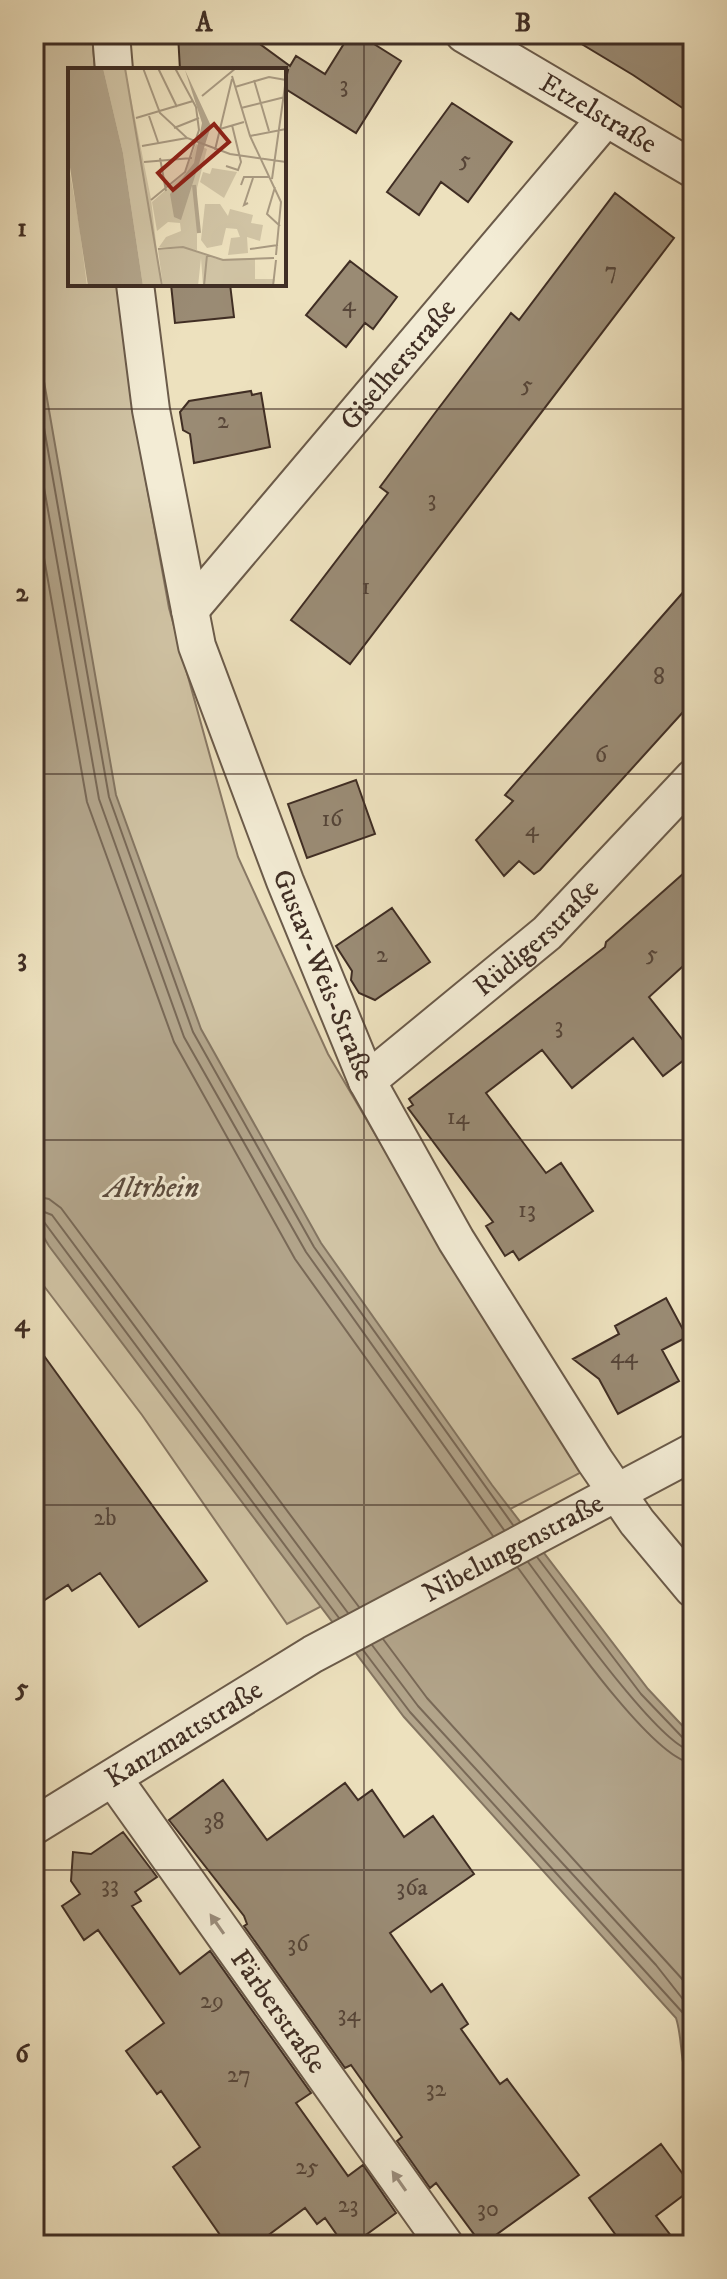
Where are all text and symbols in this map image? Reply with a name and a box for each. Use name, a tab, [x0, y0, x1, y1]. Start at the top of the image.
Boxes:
text: A	[195, 7, 214, 40]
text: B	[515, 7, 531, 40]
street label: Etzelstraße	[533, 65, 663, 161]
inset map	[68, 68, 286, 286]
house number: 3	[340, 70, 348, 100]
house number: 5	[459, 145, 471, 175]
text: 1	[17, 212, 27, 245]
house number: 7	[605, 256, 617, 286]
house number: 4	[342, 289, 357, 319]
street label: Giselherstraße	[332, 291, 464, 437]
house number: 5	[521, 370, 533, 400]
house number: 2	[217, 406, 229, 436]
house number: 3	[428, 484, 436, 514]
house number: 1	[362, 572, 370, 602]
text: 2	[16, 577, 30, 610]
house number: 8	[653, 662, 665, 692]
house number: 6	[595, 740, 609, 770]
house number: 16	[321, 804, 344, 834]
house number: 4	[525, 814, 540, 844]
street label: Gustav-Weis-Straße	[265, 865, 382, 1086]
street label: Rüdigerstraße	[466, 871, 606, 1004]
house number: 5	[646, 939, 658, 969]
house number: 2	[376, 940, 388, 970]
text: 3	[17, 942, 27, 975]
house number: 3	[555, 1011, 563, 1041]
house number: 14	[447, 1102, 470, 1132]
water label: Altrhein	[102, 1170, 199, 1207]
house number: 13	[518, 1195, 536, 1225]
text: 4	[15, 1307, 31, 1340]
house number: 44	[610, 1341, 639, 1371]
street label: Nibelungenstraße	[416, 1485, 609, 1610]
house number: 2b	[93, 1503, 117, 1533]
text: 5	[15, 1672, 29, 1705]
street label: Kanzmattstraße	[99, 1672, 269, 1795]
house number: 38	[204, 1807, 224, 1837]
house number: 33	[101, 1870, 119, 1900]
house number: 36a	[396, 1873, 429, 1903]
one-way arrow	[209, 1913, 225, 1934]
house number: 36	[287, 1929, 310, 1959]
street label: Färberstraße	[223, 1942, 335, 2080]
house number: 29	[200, 1986, 224, 2016]
house number: 34	[338, 1999, 362, 2029]
text: 6	[15, 2038, 30, 2071]
house number: 27	[227, 2060, 251, 2090]
house number: 32	[426, 2074, 447, 2104]
house number: 25	[295, 2152, 319, 2182]
one-way arrow	[392, 2171, 408, 2192]
house number: 23	[338, 2190, 358, 2220]
house number: 30	[477, 2194, 499, 2224]

